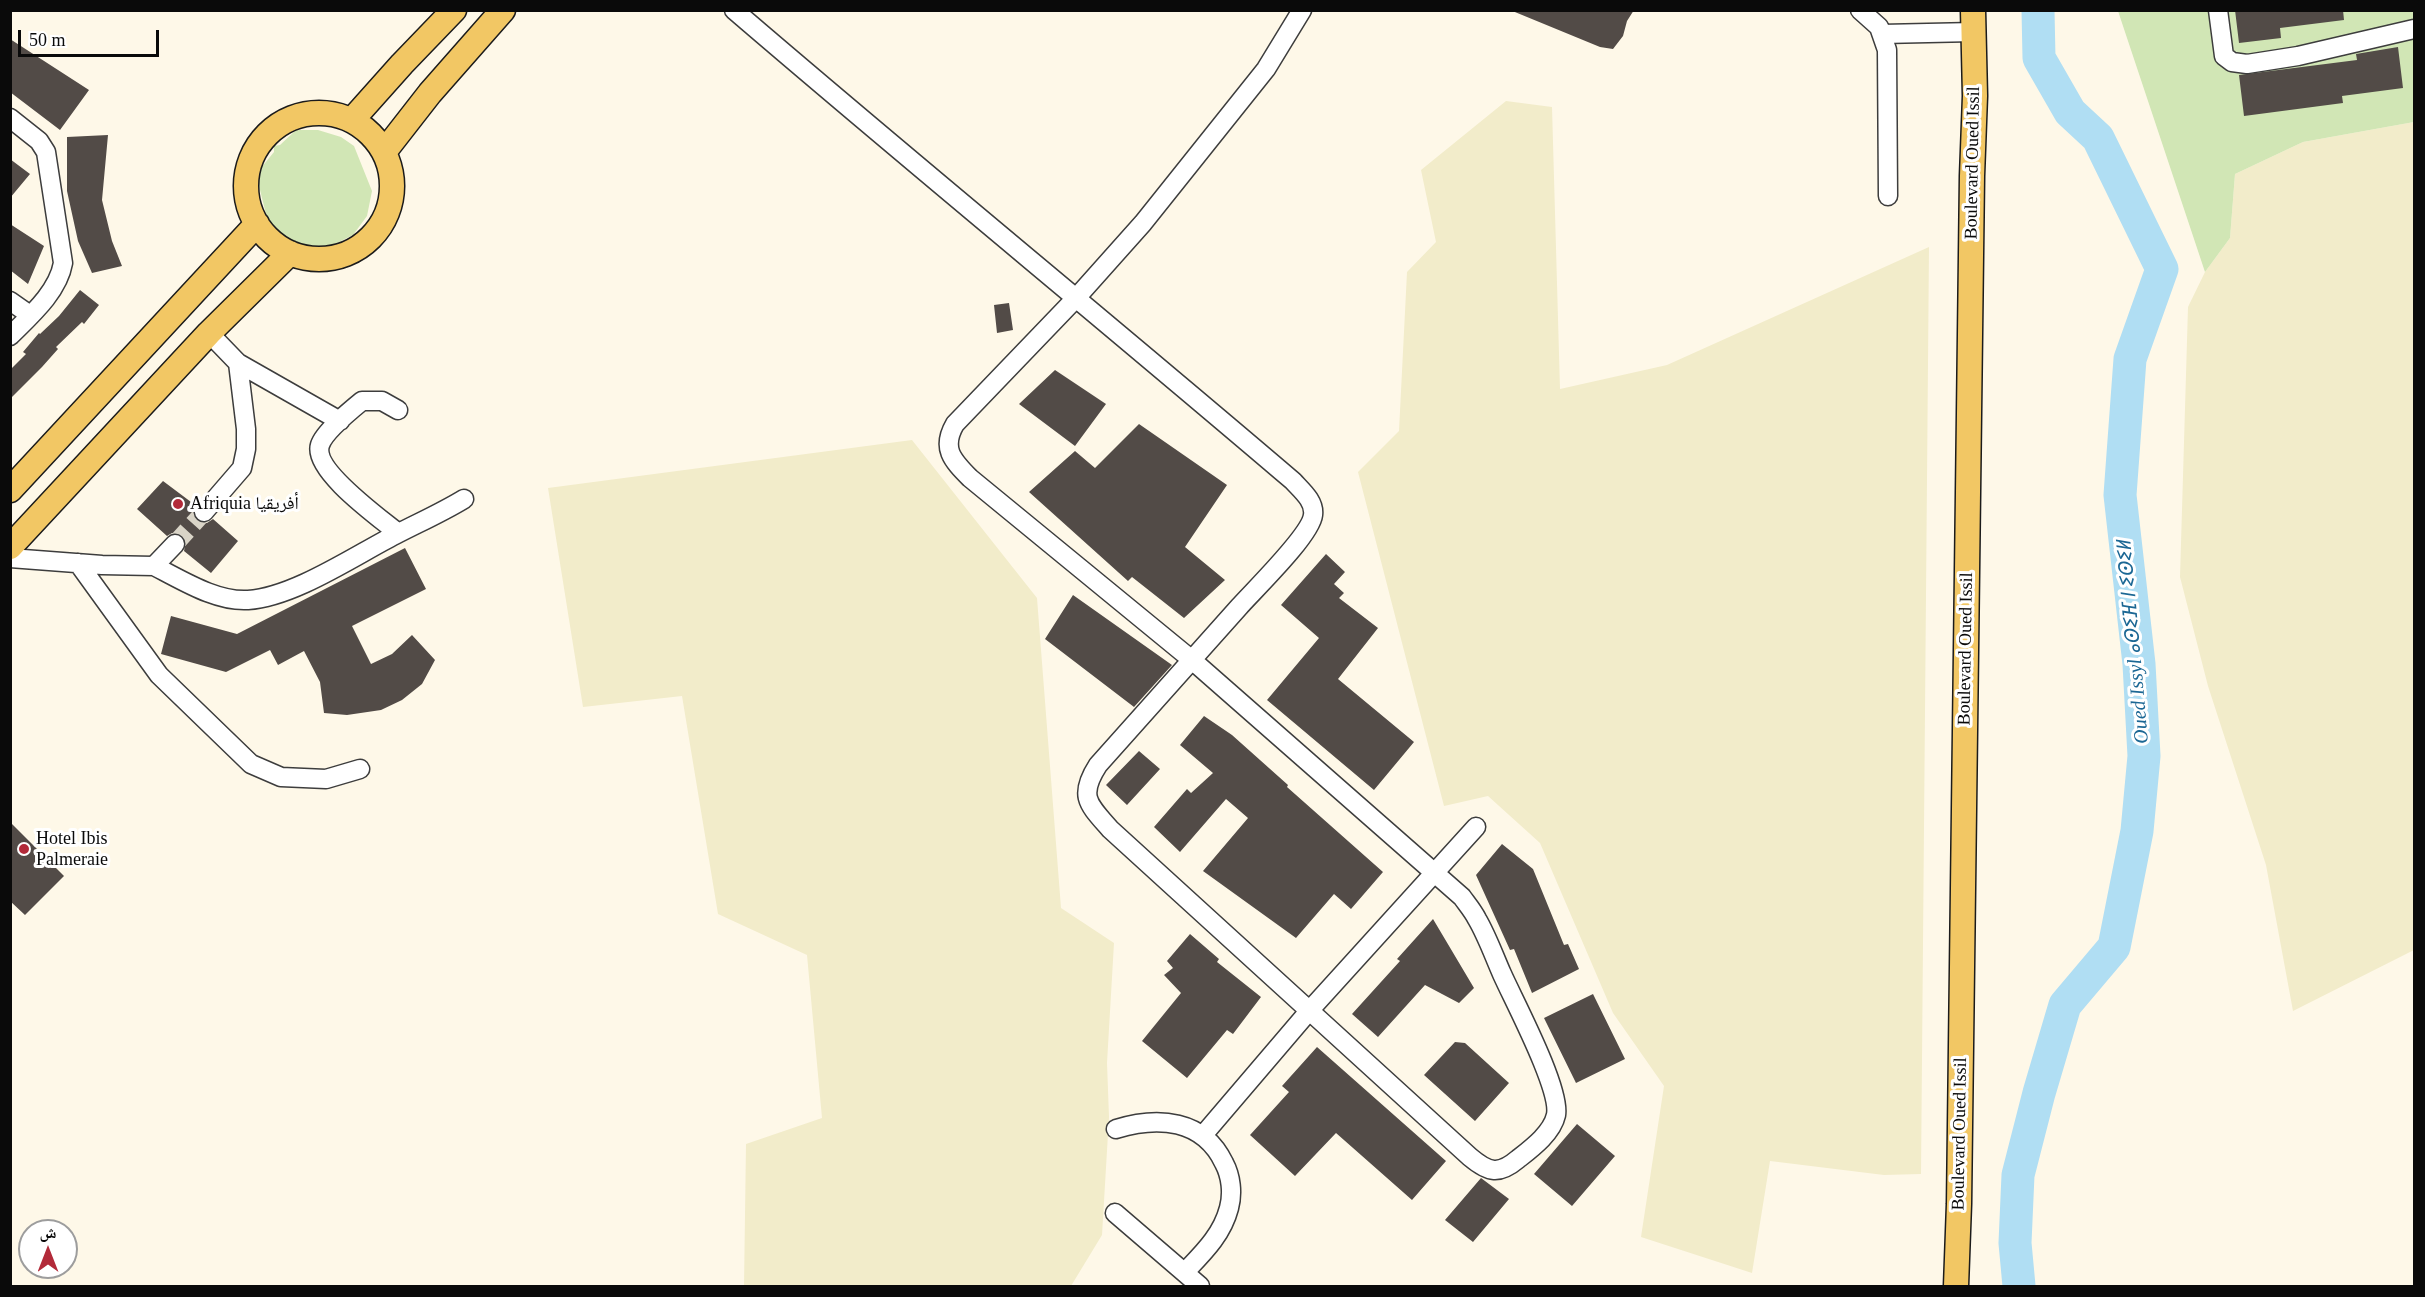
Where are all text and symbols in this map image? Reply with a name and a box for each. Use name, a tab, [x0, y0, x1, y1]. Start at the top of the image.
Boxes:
scale bar	[21, 18, 162, 56]
text: 50 m	[29, 30, 66, 50]
street label: Boulevard Oued Issil	[1961, 86, 1985, 240]
place label: Afriquia أفريقيا	[190, 493, 299, 515]
marker: Afriquia أفريقيا	[171, 497, 185, 511]
water label: Oued Issyl ⴰⵙⵉⴼ ⵏ ⵉⵙⵉⵍ	[2113, 539, 2155, 745]
street label: Boulevard Oued Issil	[1954, 572, 1978, 726]
place label: Hotel Ibis Palmeraie	[36, 828, 108, 870]
marker: Hotel Ibis Palmeraie	[17, 842, 31, 856]
street label: Boulevard Oued Issil	[1948, 1057, 1972, 1211]
north arrow	[18, 1219, 78, 1279]
text: ش	[40, 1224, 56, 1241]

